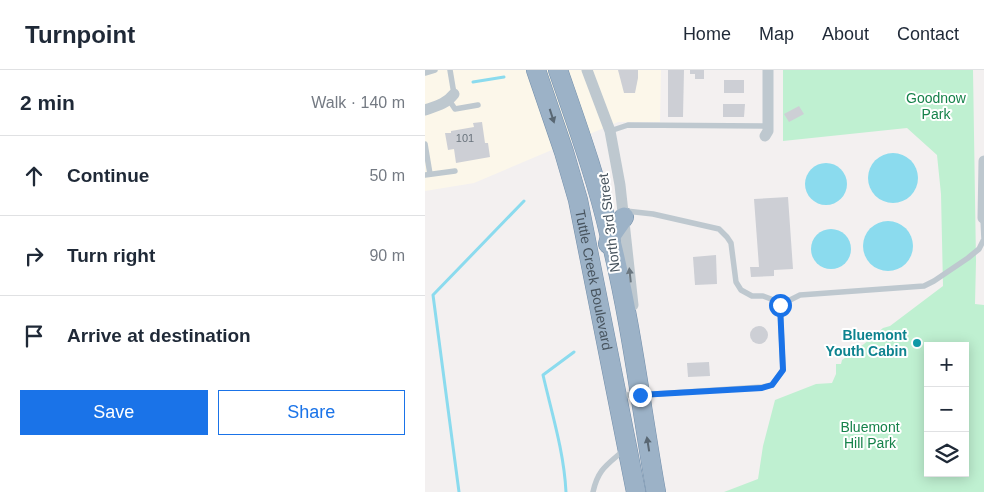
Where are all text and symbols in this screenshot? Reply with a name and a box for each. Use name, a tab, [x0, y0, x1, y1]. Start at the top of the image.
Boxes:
text: Turnpoint	[25, 21, 135, 48]
text: Home	[683, 24, 731, 44]
text: Map	[759, 24, 794, 44]
text: About	[822, 24, 869, 44]
text: Contact	[897, 24, 959, 44]
park label: Goodnow Park	[906, 90, 967, 122]
text: 2 min	[20, 91, 75, 114]
text: Walk · 140 m	[311, 94, 405, 111]
one-way arrow	[548, 109, 556, 124]
house number: 101	[456, 132, 474, 144]
icon: ahead	[20, 162, 48, 190]
text: Continue	[67, 165, 149, 186]
text: 50 m	[369, 167, 405, 184]
street label: North 3rd Street	[595, 172, 623, 273]
street label: Tuttle Creek Boulevard	[572, 208, 616, 351]
icon: right	[20, 242, 48, 270]
text: Turn right	[67, 245, 155, 266]
text: 90 m	[369, 247, 405, 264]
one-way arrow	[626, 267, 634, 283]
route start	[769, 294, 792, 317]
icon: arrive	[20, 322, 48, 350]
text: Arrive at destination	[67, 325, 251, 346]
place label: Bluemont Youth Cabin	[826, 327, 907, 359]
marker: Bluemont Youth Cabin	[911, 337, 923, 349]
map controls	[924, 342, 969, 477]
button: +	[924, 342, 969, 387]
route end	[629, 384, 652, 407]
button: −	[924, 387, 969, 432]
button: Save	[20, 390, 208, 435]
button: Share	[218, 390, 405, 435]
park label: Bluemont Hill Park	[840, 419, 900, 451]
button: layers	[924, 432, 969, 477]
one-way arrow	[643, 436, 651, 452]

